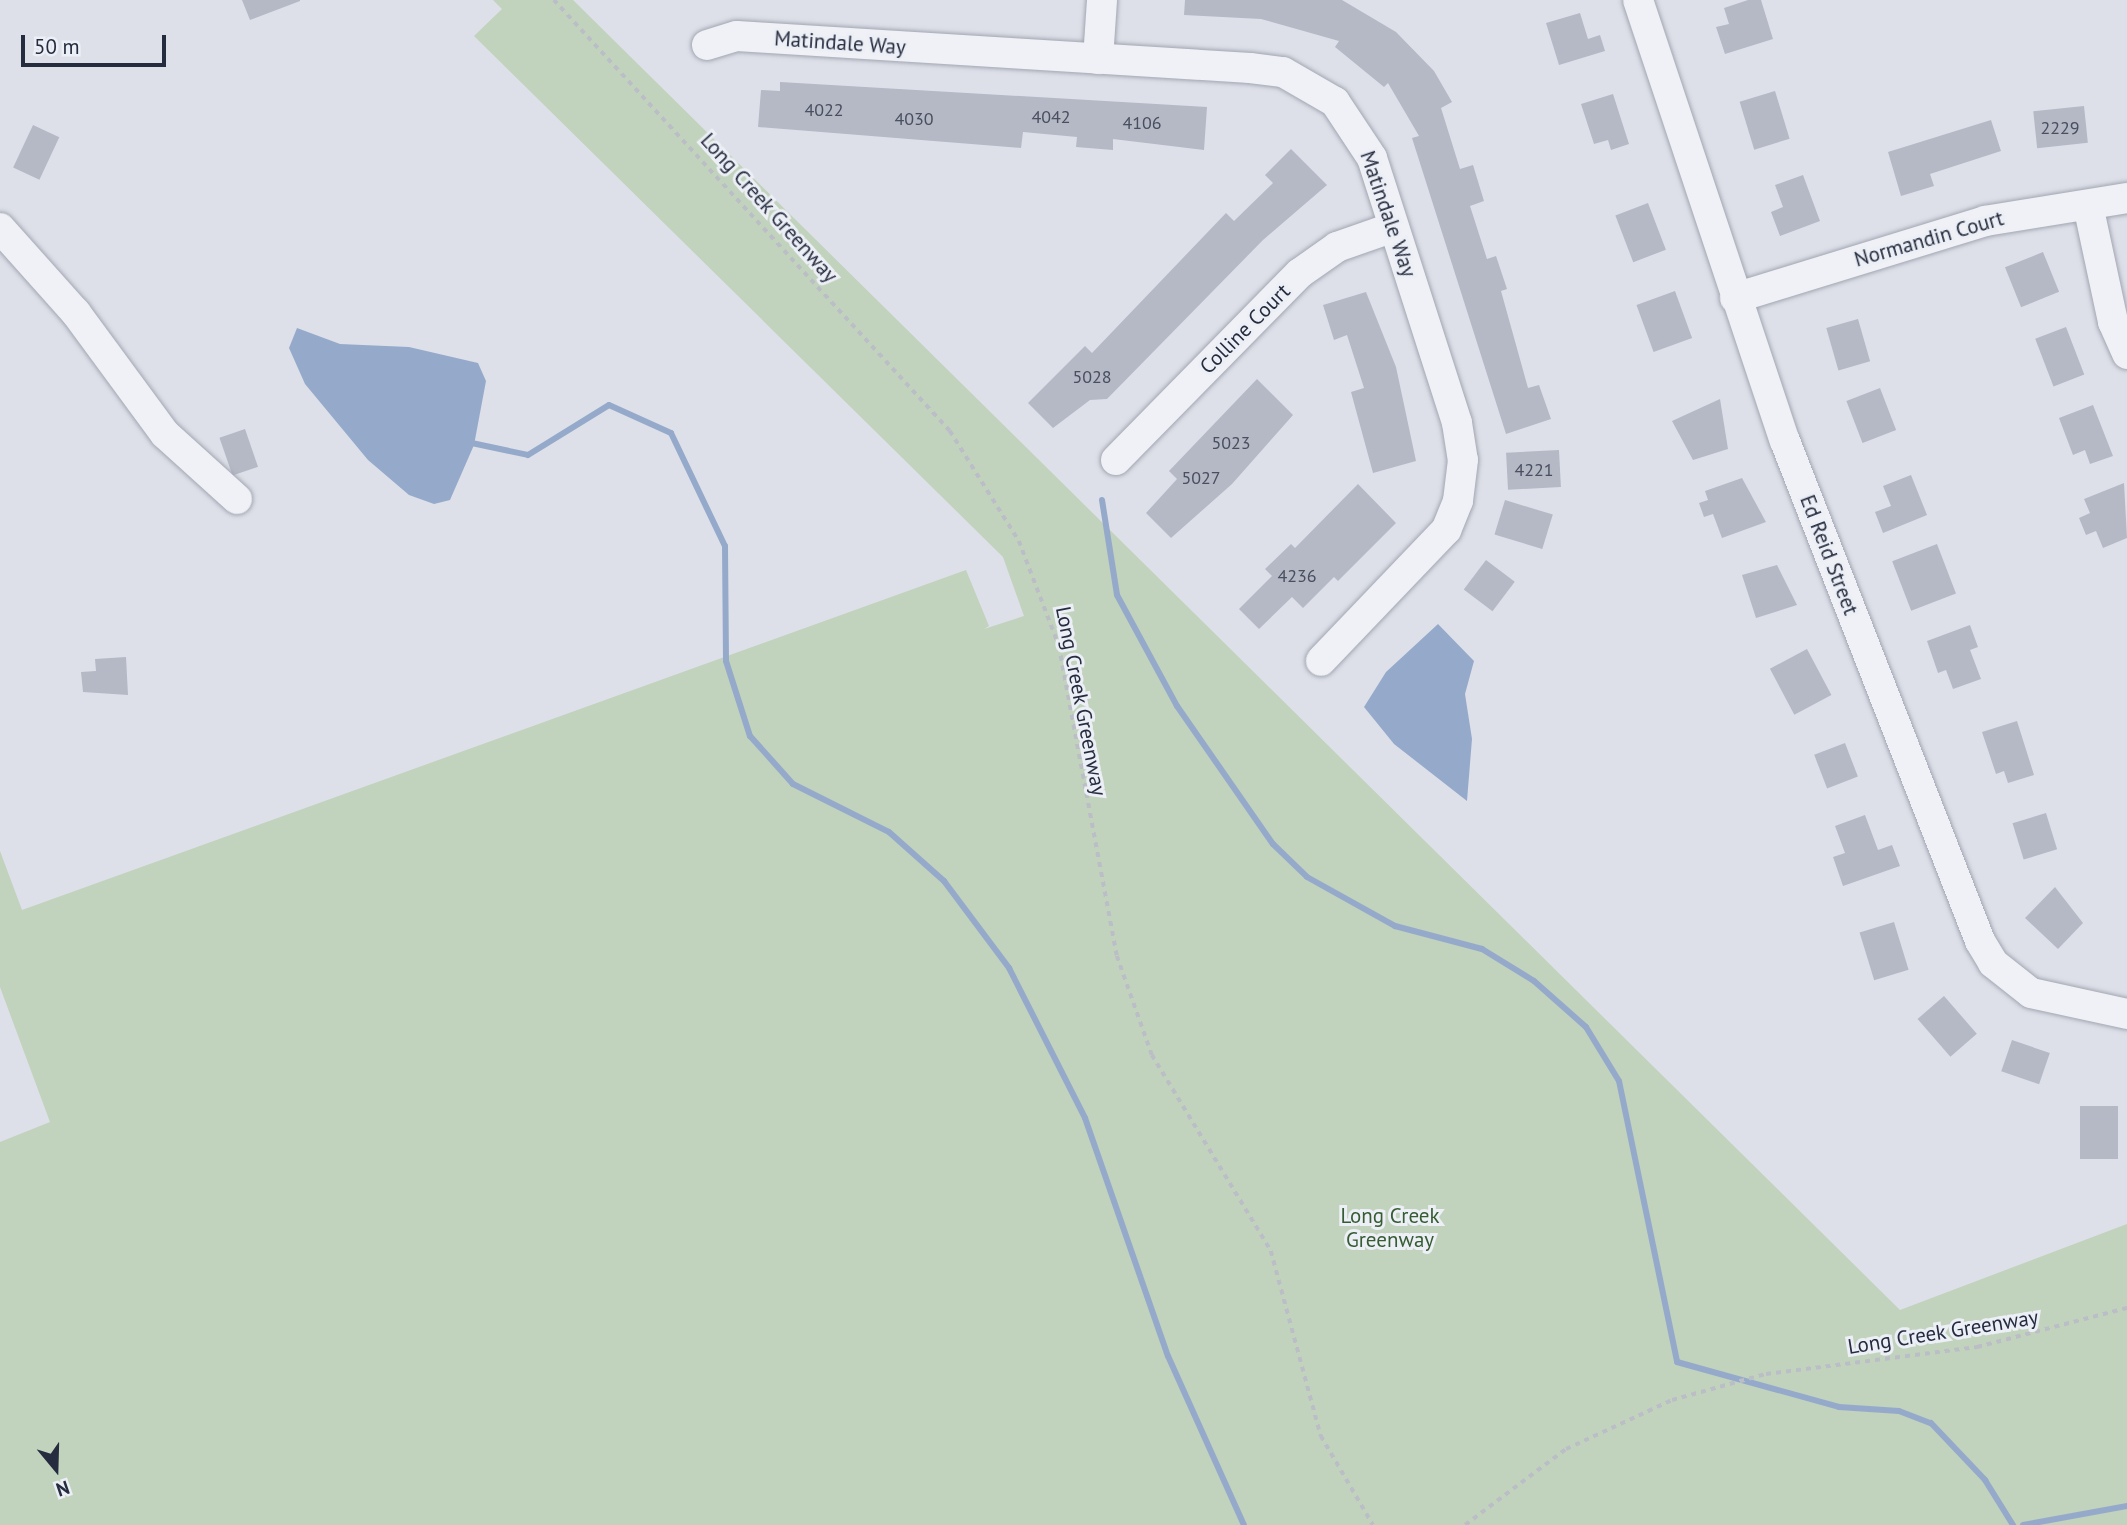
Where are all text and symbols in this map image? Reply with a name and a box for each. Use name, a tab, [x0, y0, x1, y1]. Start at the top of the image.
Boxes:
scale bar	[24, 21, 170, 65]
street label: Matindale Way	[773, 26, 907, 60]
text: 50 m	[34, 33, 80, 60]
house number: 4022	[804, 99, 844, 121]
house number: 4042	[1031, 106, 1071, 128]
house number: 4030	[894, 108, 934, 130]
house number: 4106	[1122, 112, 1162, 134]
house number: 2229	[2040, 117, 2080, 139]
street label: Long Creek Greenway	[695, 128, 843, 288]
street label: Matindale Way	[1355, 147, 1421, 281]
street label: Normandin Court	[1851, 206, 2007, 272]
street label: Colline Court	[1195, 279, 1295, 379]
house number: 5028	[1072, 366, 1112, 388]
house number: 5023	[1211, 432, 1251, 454]
house number: 4221	[1514, 459, 1554, 481]
house number: 5027	[1181, 467, 1221, 489]
street label: Ed Reid Street	[1795, 491, 1863, 619]
house number: 4236	[1277, 565, 1317, 587]
street label: Long Creek Greenway	[1050, 604, 1112, 798]
park label: Long Creek Greenway	[1340, 1203, 1440, 1253]
street label: Long Creek Greenway	[1846, 1304, 2040, 1360]
north arrow	[21, 1434, 91, 1504]
text: N	[53, 1475, 73, 1502]

